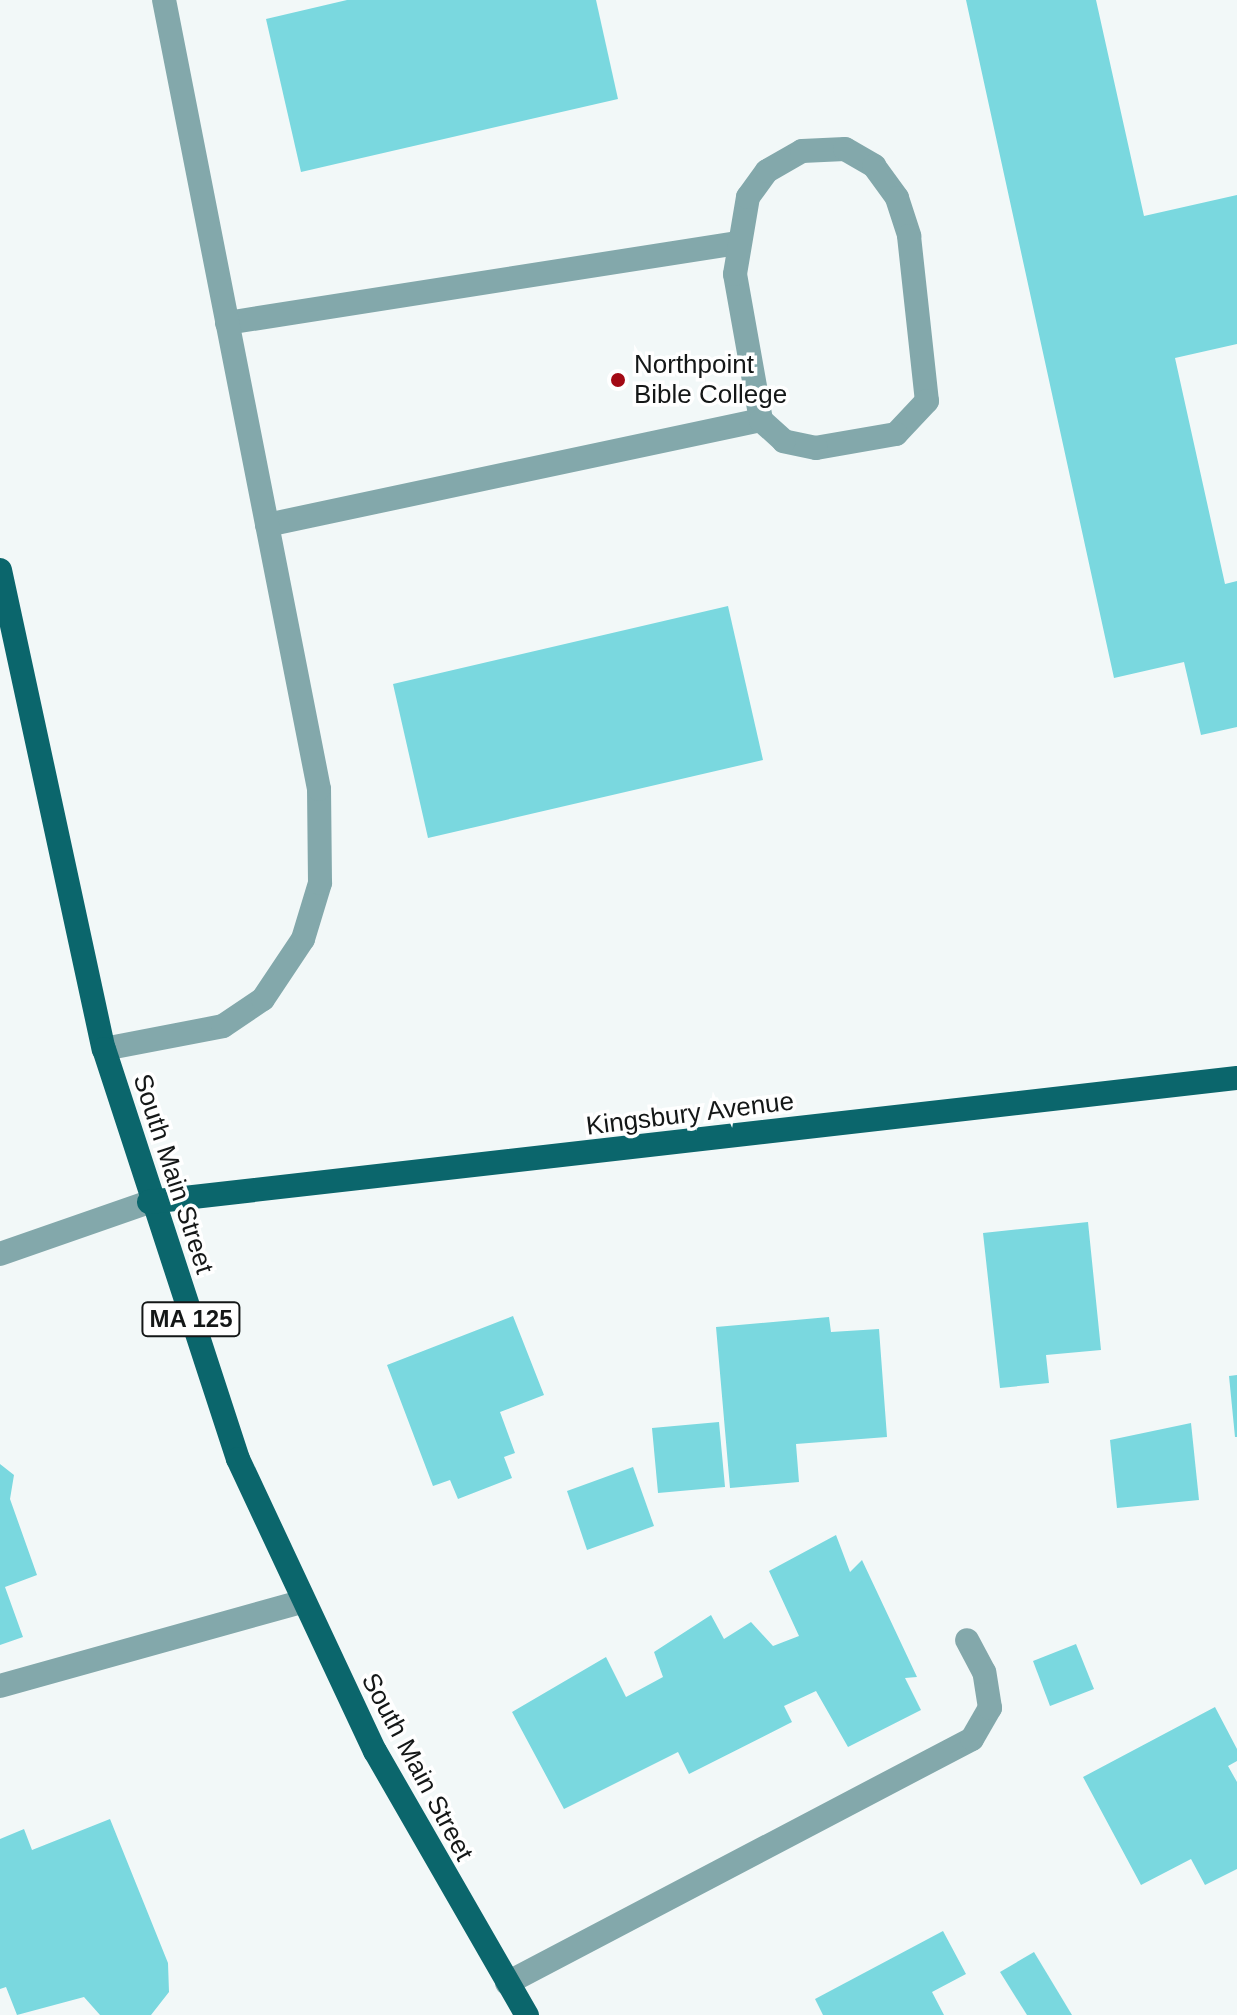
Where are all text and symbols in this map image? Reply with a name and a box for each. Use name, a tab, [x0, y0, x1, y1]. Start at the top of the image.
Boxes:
place label: Northpoint Bible College	[634, 349, 787, 410]
marker: Northpoint Bible College	[609, 371, 627, 389]
street label: South Main Street	[126, 1070, 220, 1278]
street label: Kingsbury Avenue	[584, 1086, 796, 1142]
road number: MA 125	[139, 1299, 243, 1339]
street label: South Main Street	[354, 1668, 480, 1866]

